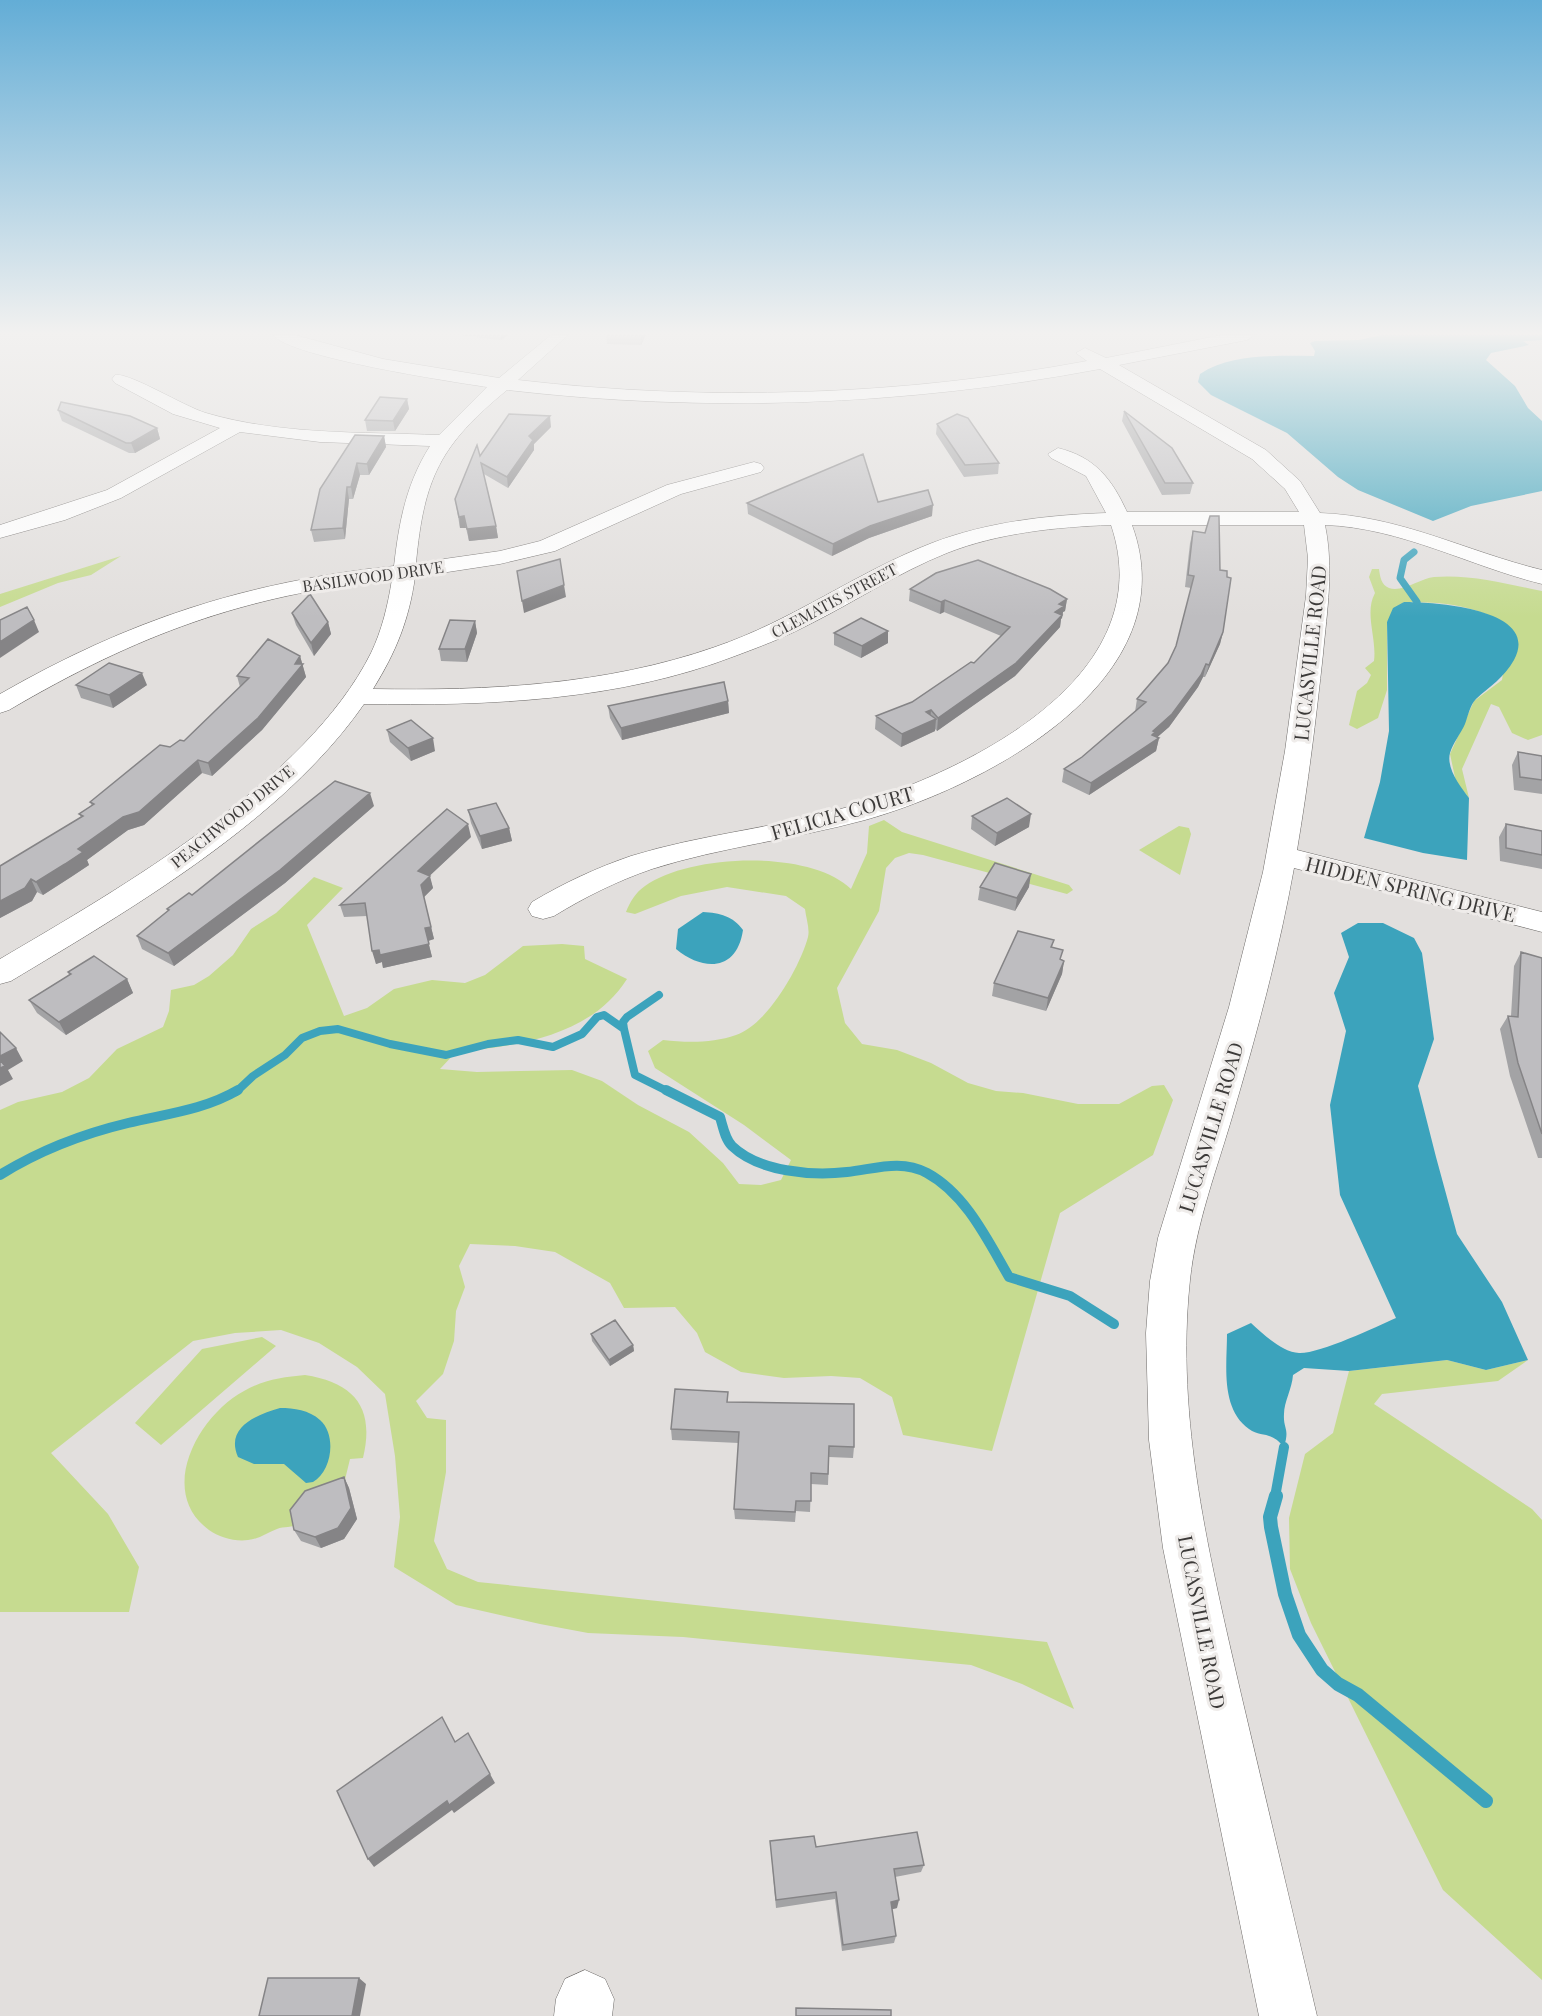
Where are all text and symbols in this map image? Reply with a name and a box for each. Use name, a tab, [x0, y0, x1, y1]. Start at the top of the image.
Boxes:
street label: BASILWOOD DRIVE	[301, 556, 445, 596]
street label: CLEMATIS STREET	[767, 558, 901, 642]
street label: LUCASVILLE ROAD	[1286, 564, 1332, 742]
street label: PEACHWOOD DRIVE	[166, 760, 298, 872]
street label: FELICIA COURT	[767, 779, 917, 845]
street label: HIDDEN SPRING DRIVE	[1303, 849, 1519, 927]
street label: LUCASVILLE ROAD	[1171, 1039, 1249, 1215]
street label: LUCASVILLE ROAD	[1173, 1533, 1233, 1711]

